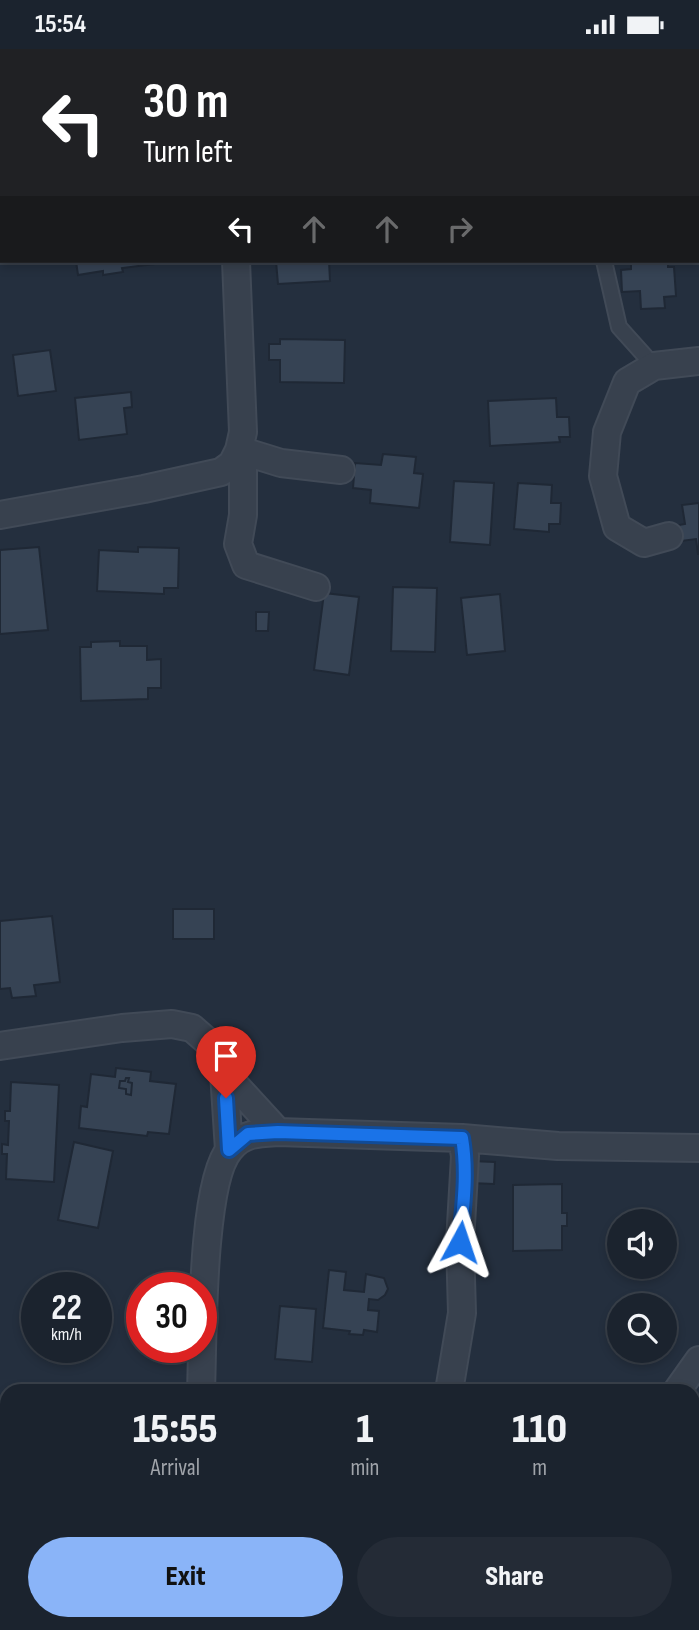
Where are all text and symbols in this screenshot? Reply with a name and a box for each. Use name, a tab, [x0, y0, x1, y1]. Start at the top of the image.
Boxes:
text: 15:54	[35, 9, 86, 40]
text: 30 m	[143, 73, 228, 132]
icon: left	[28, 77, 119, 168]
text: Turn left	[143, 133, 233, 172]
icon: left	[222, 210, 260, 248]
icon: ahead	[295, 210, 333, 248]
icon: ahead	[368, 210, 406, 248]
icon: right	[441, 210, 479, 248]
pin	[196, 1026, 256, 1098]
icon: arrive	[207, 1037, 245, 1075]
position arrow	[423, 1205, 497, 1279]
map controls	[607, 1209, 677, 1363]
button: sound	[607, 1209, 677, 1279]
speed limit sign: 30	[126, 1272, 217, 1363]
text: 22	[51, 1287, 82, 1330]
button: search	[607, 1293, 677, 1363]
text: km/h	[51, 1324, 82, 1345]
text: 15:55	[133, 1404, 218, 1455]
text: 1	[356, 1404, 373, 1455]
text: 110	[512, 1404, 567, 1455]
text: Arrival	[150, 1454, 200, 1482]
text: min	[350, 1454, 379, 1482]
text: m	[532, 1454, 547, 1482]
button: Exit	[28, 1537, 343, 1617]
button: Share	[357, 1537, 672, 1617]

